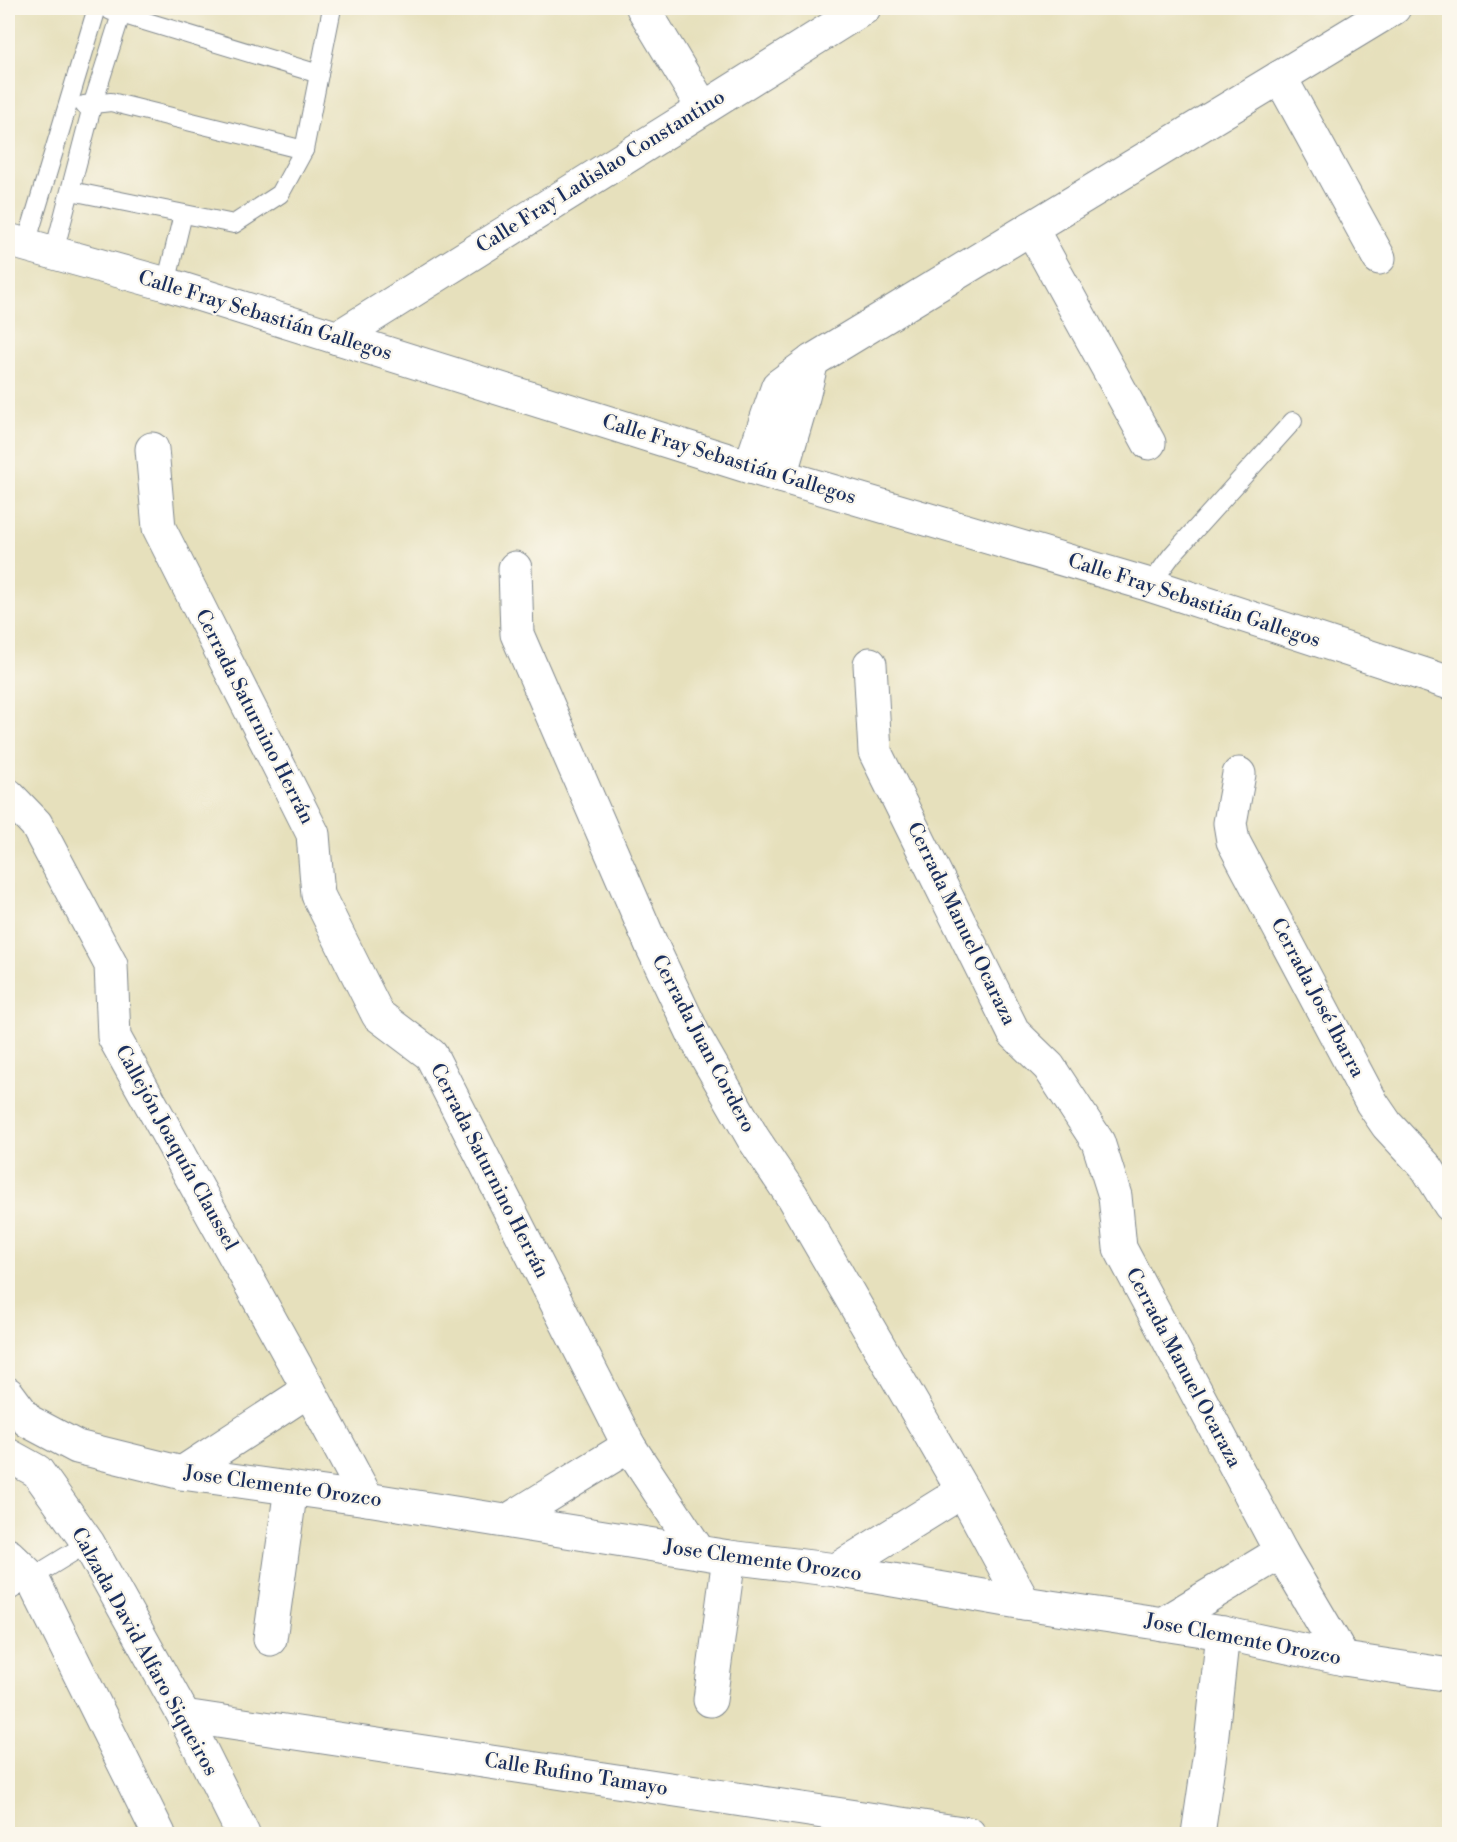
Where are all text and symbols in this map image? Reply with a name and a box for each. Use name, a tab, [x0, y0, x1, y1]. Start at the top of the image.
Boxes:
street label: Calle Fray Ladislao Constantino	[472, 85, 730, 259]
street label: Calle Fray Sebastián Gallegos	[135, 265, 395, 367]
street label: Calle Fray Sebastián Gallegos	[599, 409, 859, 511]
street label: Calle Fray Sebastián Gallegos	[1064, 548, 1324, 654]
street label: Cerrada Saturnino Herrán	[189, 605, 319, 829]
street label: Cerrada Manuel Ocaraza	[901, 818, 1021, 1030]
street label: Cerrada José Ibarra	[1264, 914, 1370, 1083]
street label: Cerrada Juan Cordero	[646, 951, 760, 1137]
street label: Callejón Joaquín Claussel	[109, 1041, 243, 1255]
street label: Cerrada Saturnino Herrán	[424, 1059, 554, 1283]
street label: Cerrada Manuel Ocaraza	[1120, 1264, 1247, 1473]
street label: Jose Clemente Orozco	[182, 1461, 383, 1513]
street label: Calzada David Alfaro Siqueiros	[65, 1523, 223, 1781]
street label: Jose Clemente Orozco	[662, 1535, 863, 1587]
street label: Jose Clemente Orozco	[1142, 1609, 1343, 1671]
street label: Calle Rufino Tamayo	[482, 1748, 670, 1802]

